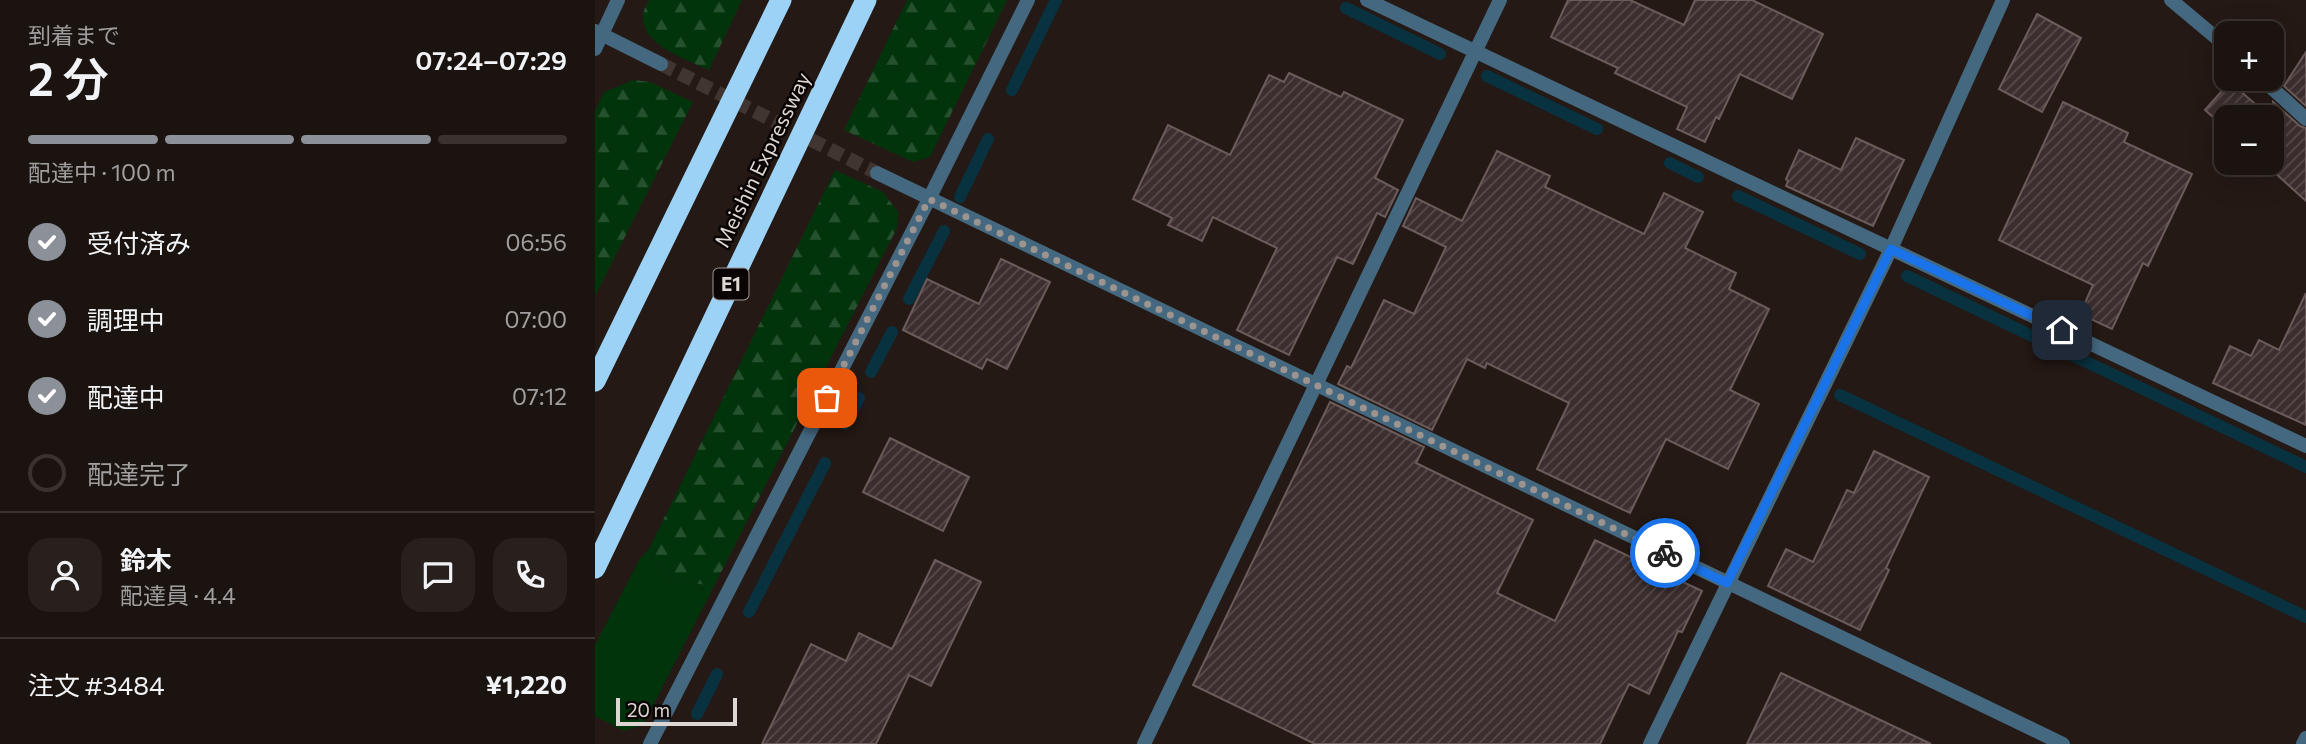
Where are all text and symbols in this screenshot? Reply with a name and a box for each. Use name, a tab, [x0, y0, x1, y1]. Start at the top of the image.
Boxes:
text: 到着まで	[28, 21, 120, 49]
map controls	[2214, 21, 2284, 175]
button: +	[2214, 21, 2284, 91]
text: 07:24–07:29	[415, 44, 567, 75]
text: 2 分	[28, 49, 109, 105]
street label: Meishin Expressway	[708, 68, 815, 251]
button: −	[2214, 105, 2284, 175]
text: 配達中 · 100 m	[28, 158, 176, 186]
icon: check	[28, 223, 66, 261]
text: 受付済み	[87, 227, 191, 258]
text: 06:56	[505, 228, 567, 256]
road number: E1	[713, 268, 749, 300]
icon: check	[28, 300, 66, 338]
pin	[2032, 300, 2092, 360]
text: 調理中	[87, 304, 165, 335]
text: 07:00	[505, 305, 567, 333]
icon: home	[2043, 311, 2081, 349]
pin	[797, 368, 857, 428]
icon: check	[28, 377, 66, 415]
icon: bag	[808, 379, 846, 417]
text: 配達中	[87, 381, 165, 412]
text: 07:12	[512, 382, 567, 410]
text: 配達完了	[87, 458, 191, 489]
courier	[1630, 518, 1700, 588]
icon: bike	[1646, 534, 1684, 572]
button: person	[28, 538, 102, 612]
button: chat	[401, 538, 475, 612]
button: phone	[493, 538, 567, 612]
text: 鈴木	[120, 544, 172, 575]
text: 配達員 · 4.4	[120, 581, 236, 609]
text: ¥1,220	[485, 668, 567, 699]
text: 注文 #3484	[28, 669, 165, 700]
scale bar	[616, 695, 737, 727]
text: 20 m	[627, 698, 670, 721]

